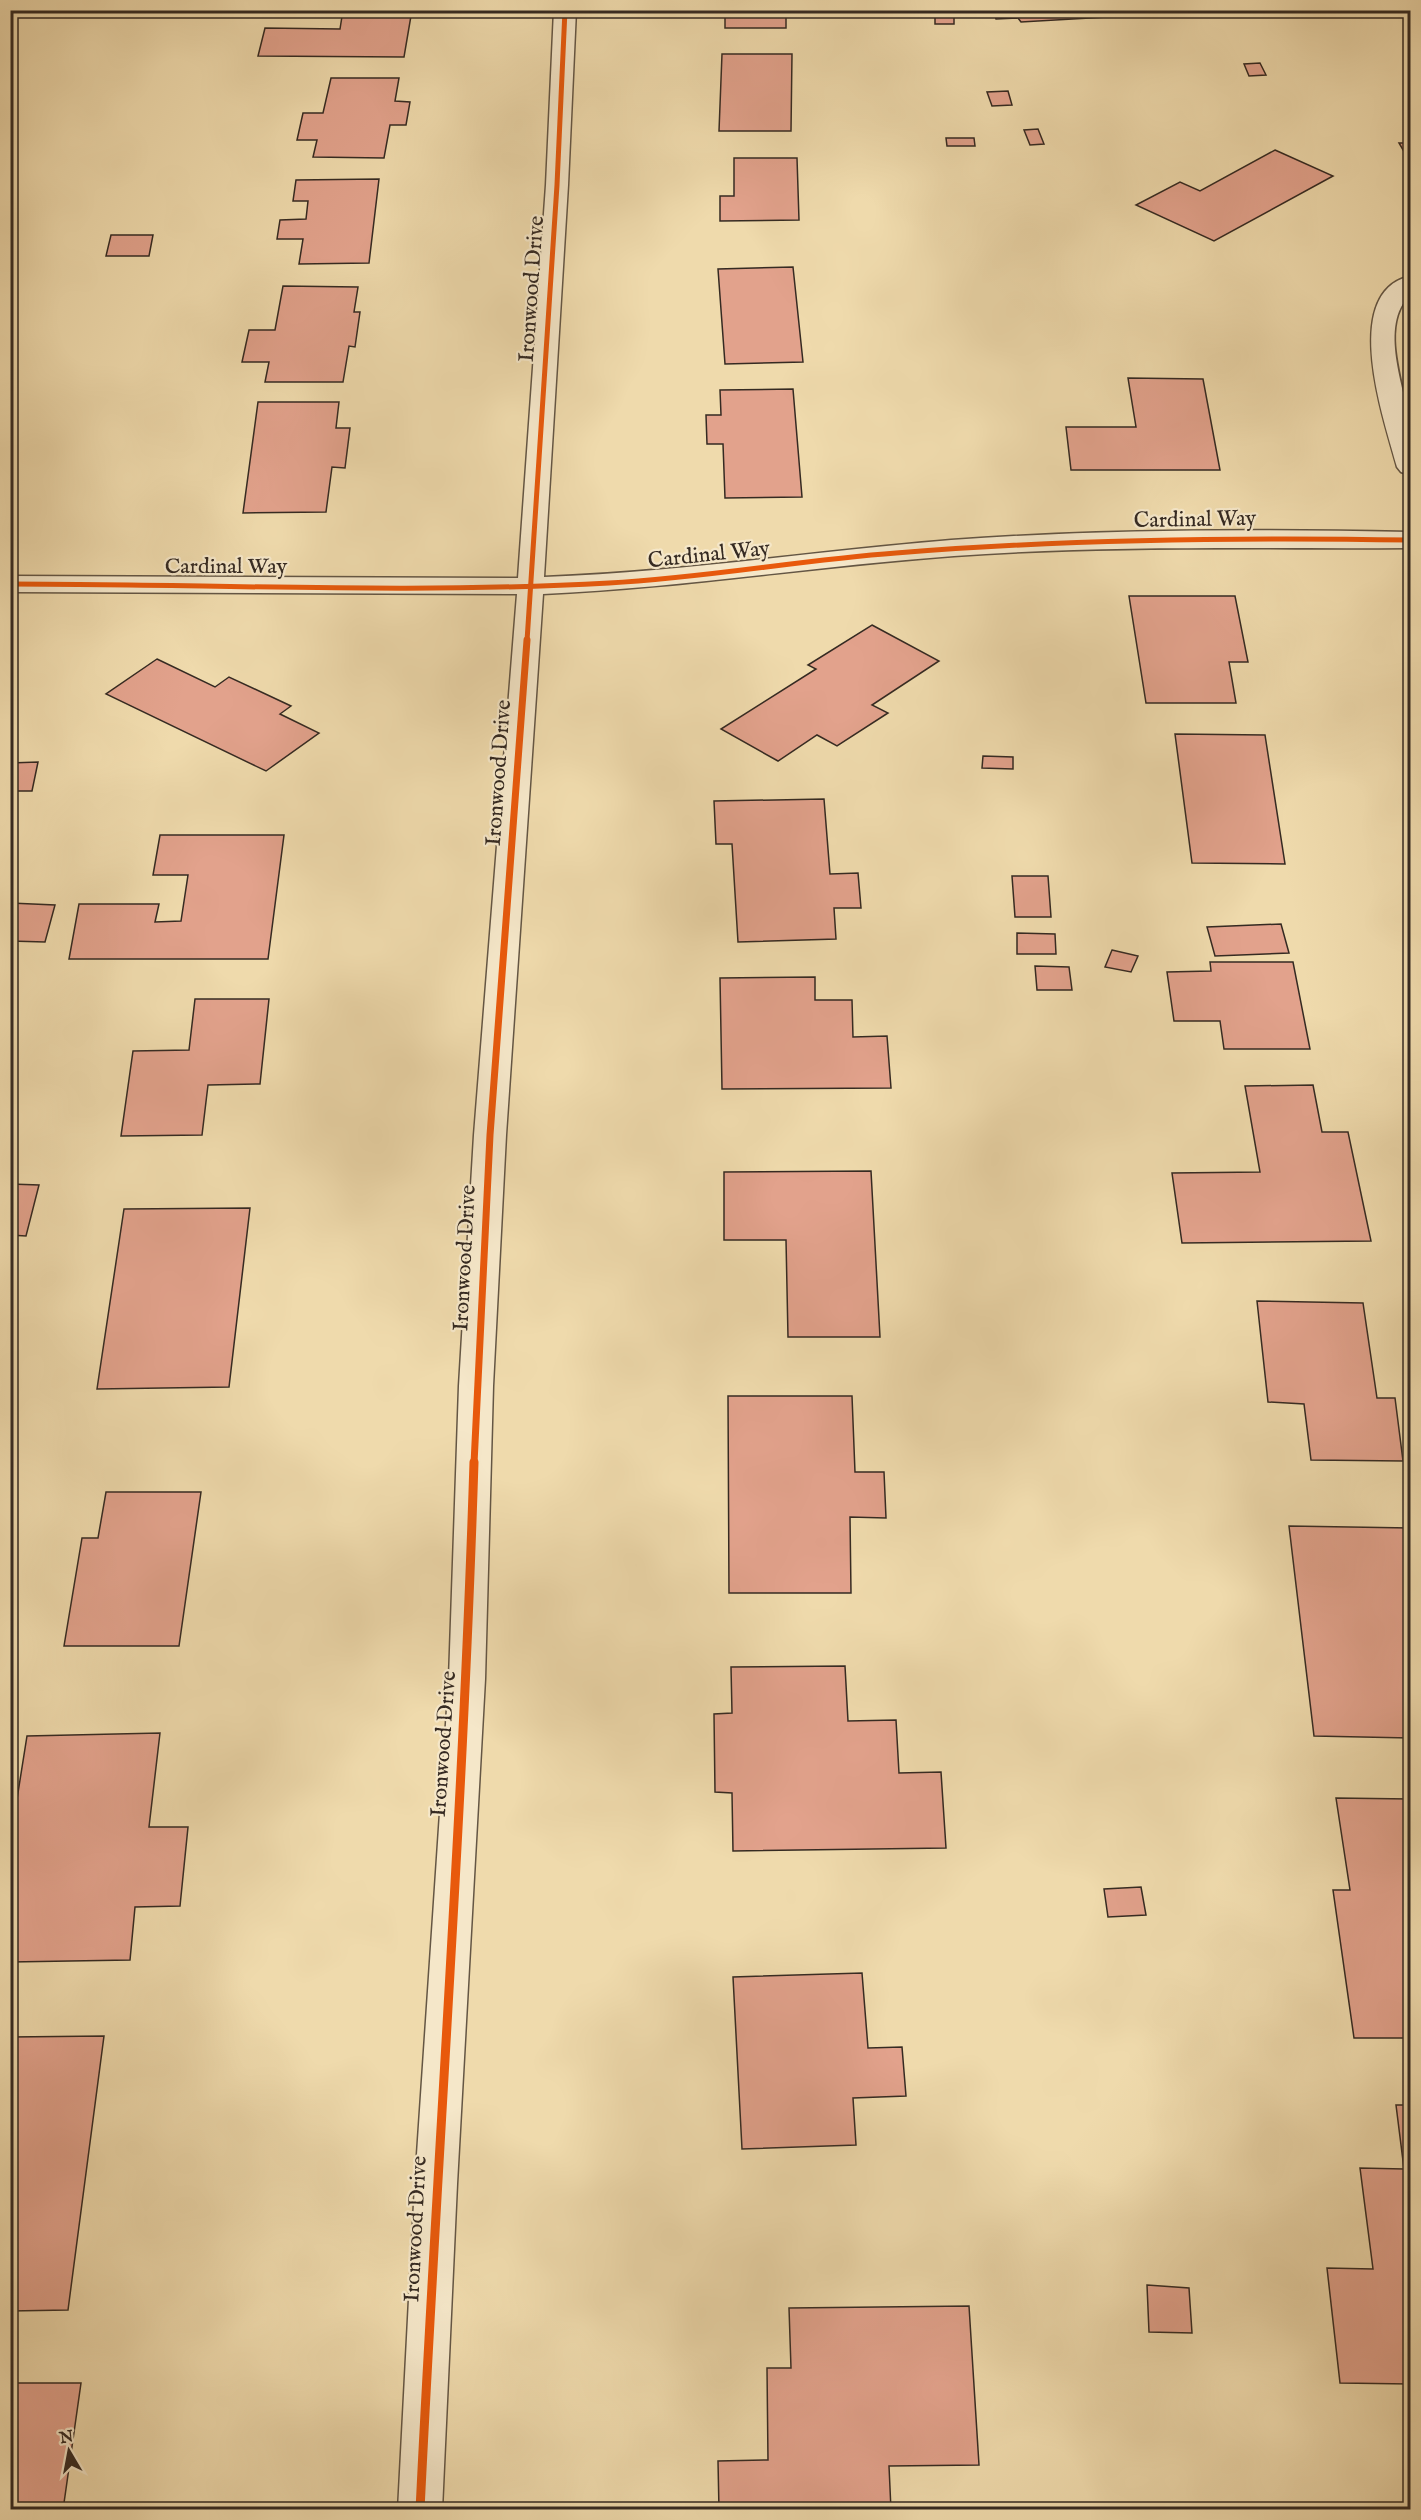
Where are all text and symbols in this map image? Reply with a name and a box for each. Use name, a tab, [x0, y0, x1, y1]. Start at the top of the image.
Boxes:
street label: Ironwood Drive	[513, 215, 551, 363]
street label: Cardinal Way	[1133, 505, 1257, 535]
street label: Cardinal Way	[647, 535, 772, 575]
street label: Cardinal Way	[165, 553, 288, 581]
street label: Ironwood Drive	[480, 699, 518, 847]
street label: Ironwood Drive	[447, 1184, 483, 1332]
street label: Ironwood Drive	[425, 1670, 463, 1818]
street label: Ironwood Drive	[398, 2155, 434, 2303]
north arrow	[39, 2421, 99, 2481]
text: N	[57, 2427, 75, 2449]

